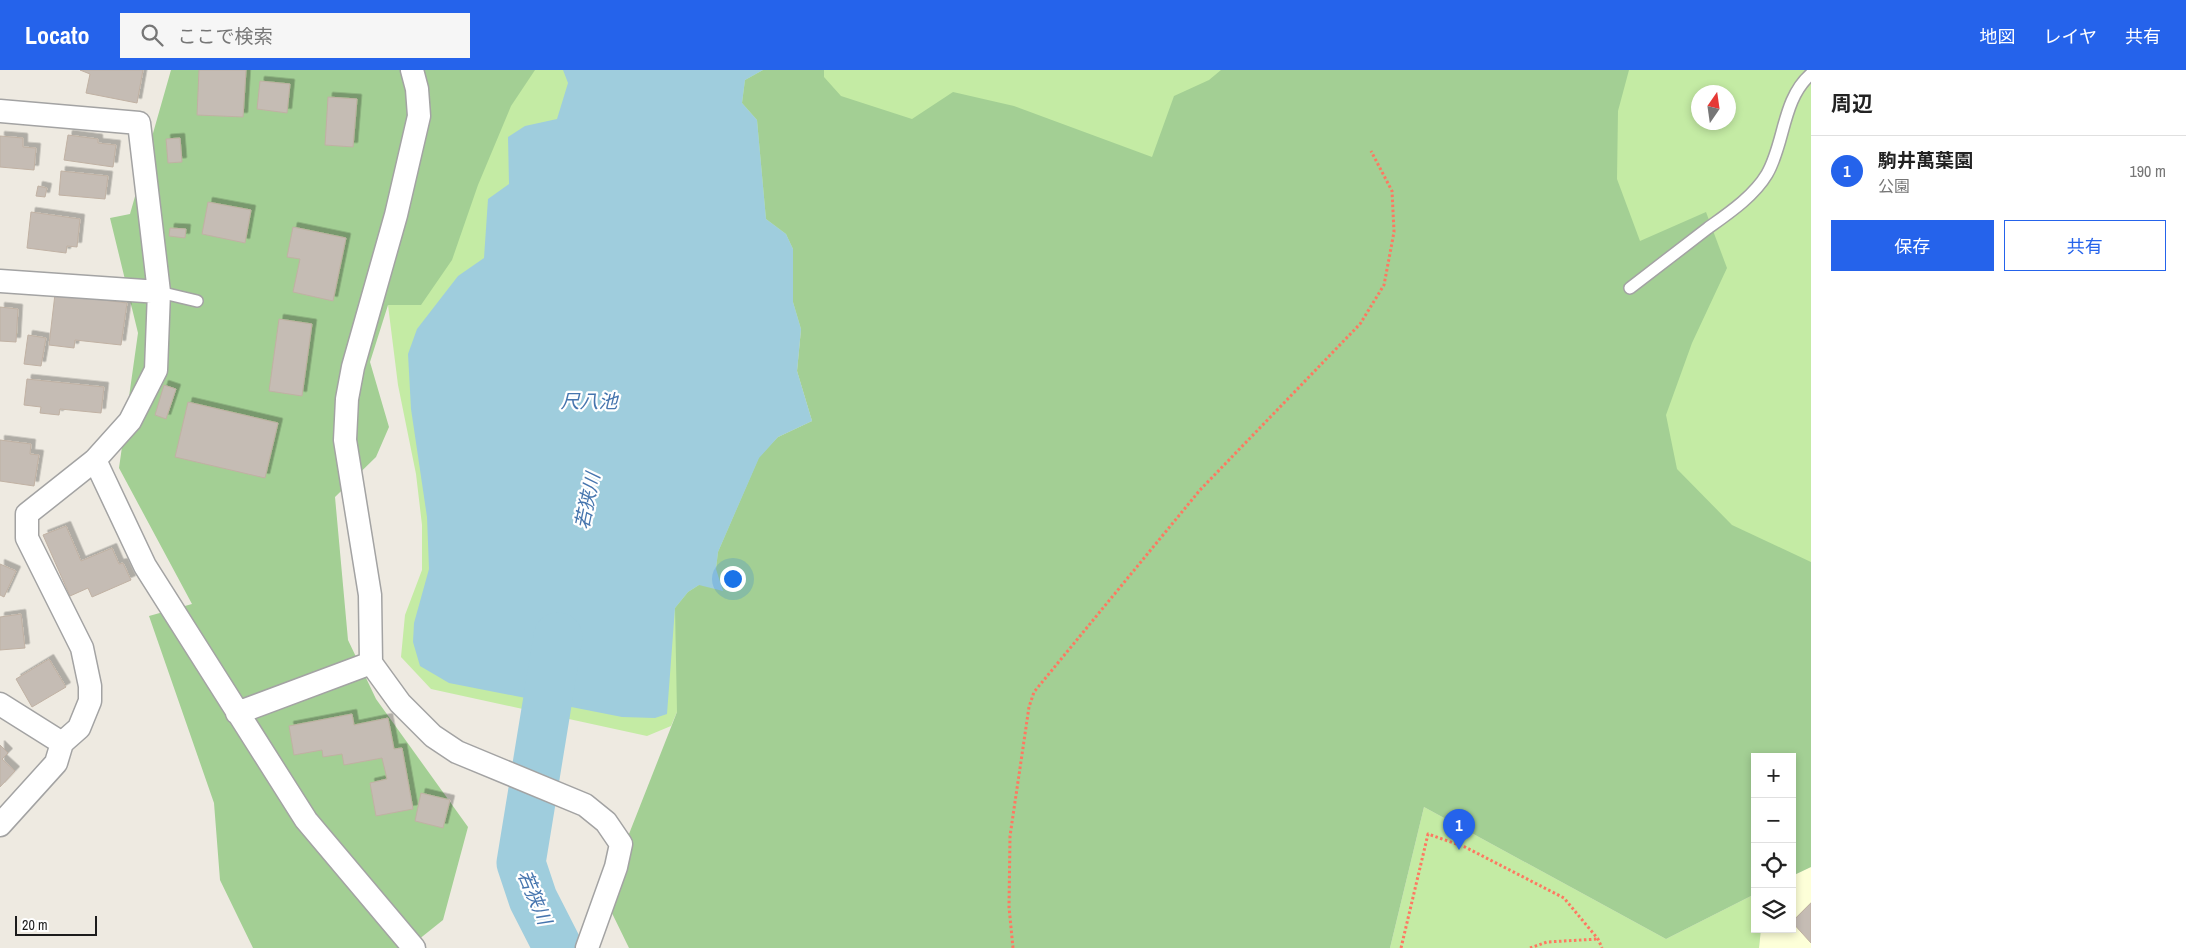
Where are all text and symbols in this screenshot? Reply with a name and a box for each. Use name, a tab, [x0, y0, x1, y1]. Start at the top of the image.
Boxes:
search box	[120, 13, 470, 58]
text: Locato	[25, 19, 90, 51]
icon: search	[138, 21, 166, 49]
text: ここで検索	[178, 23, 273, 49]
text: 地図	[1980, 24, 2016, 49]
text: レイヤ	[2044, 24, 2097, 49]
text: 共有	[2125, 24, 2161, 49]
north arrow	[1691, 85, 1736, 130]
text: 周辺	[1831, 89, 1873, 118]
text: 駒井萬葉園	[1878, 147, 1973, 173]
text: 1	[1843, 160, 1851, 182]
text: 190 m	[2130, 160, 2166, 182]
text: 公園	[1878, 175, 1910, 197]
button: 保存	[1831, 220, 1994, 271]
button: 共有	[2004, 220, 2166, 271]
water label: 尺八池	[560, 388, 619, 414]
water label: 若狭川	[568, 468, 606, 532]
your location	[720, 566, 746, 592]
map controls	[1751, 753, 1796, 933]
button: +	[1751, 753, 1796, 798]
button: −	[1751, 798, 1796, 843]
pin: 1	[1443, 809, 1475, 850]
button: locate	[1751, 843, 1796, 888]
water label: 若狭川	[512, 866, 559, 930]
button: layers	[1751, 888, 1796, 933]
scale bar	[15, 913, 98, 936]
text: 20 m	[22, 916, 48, 934]

